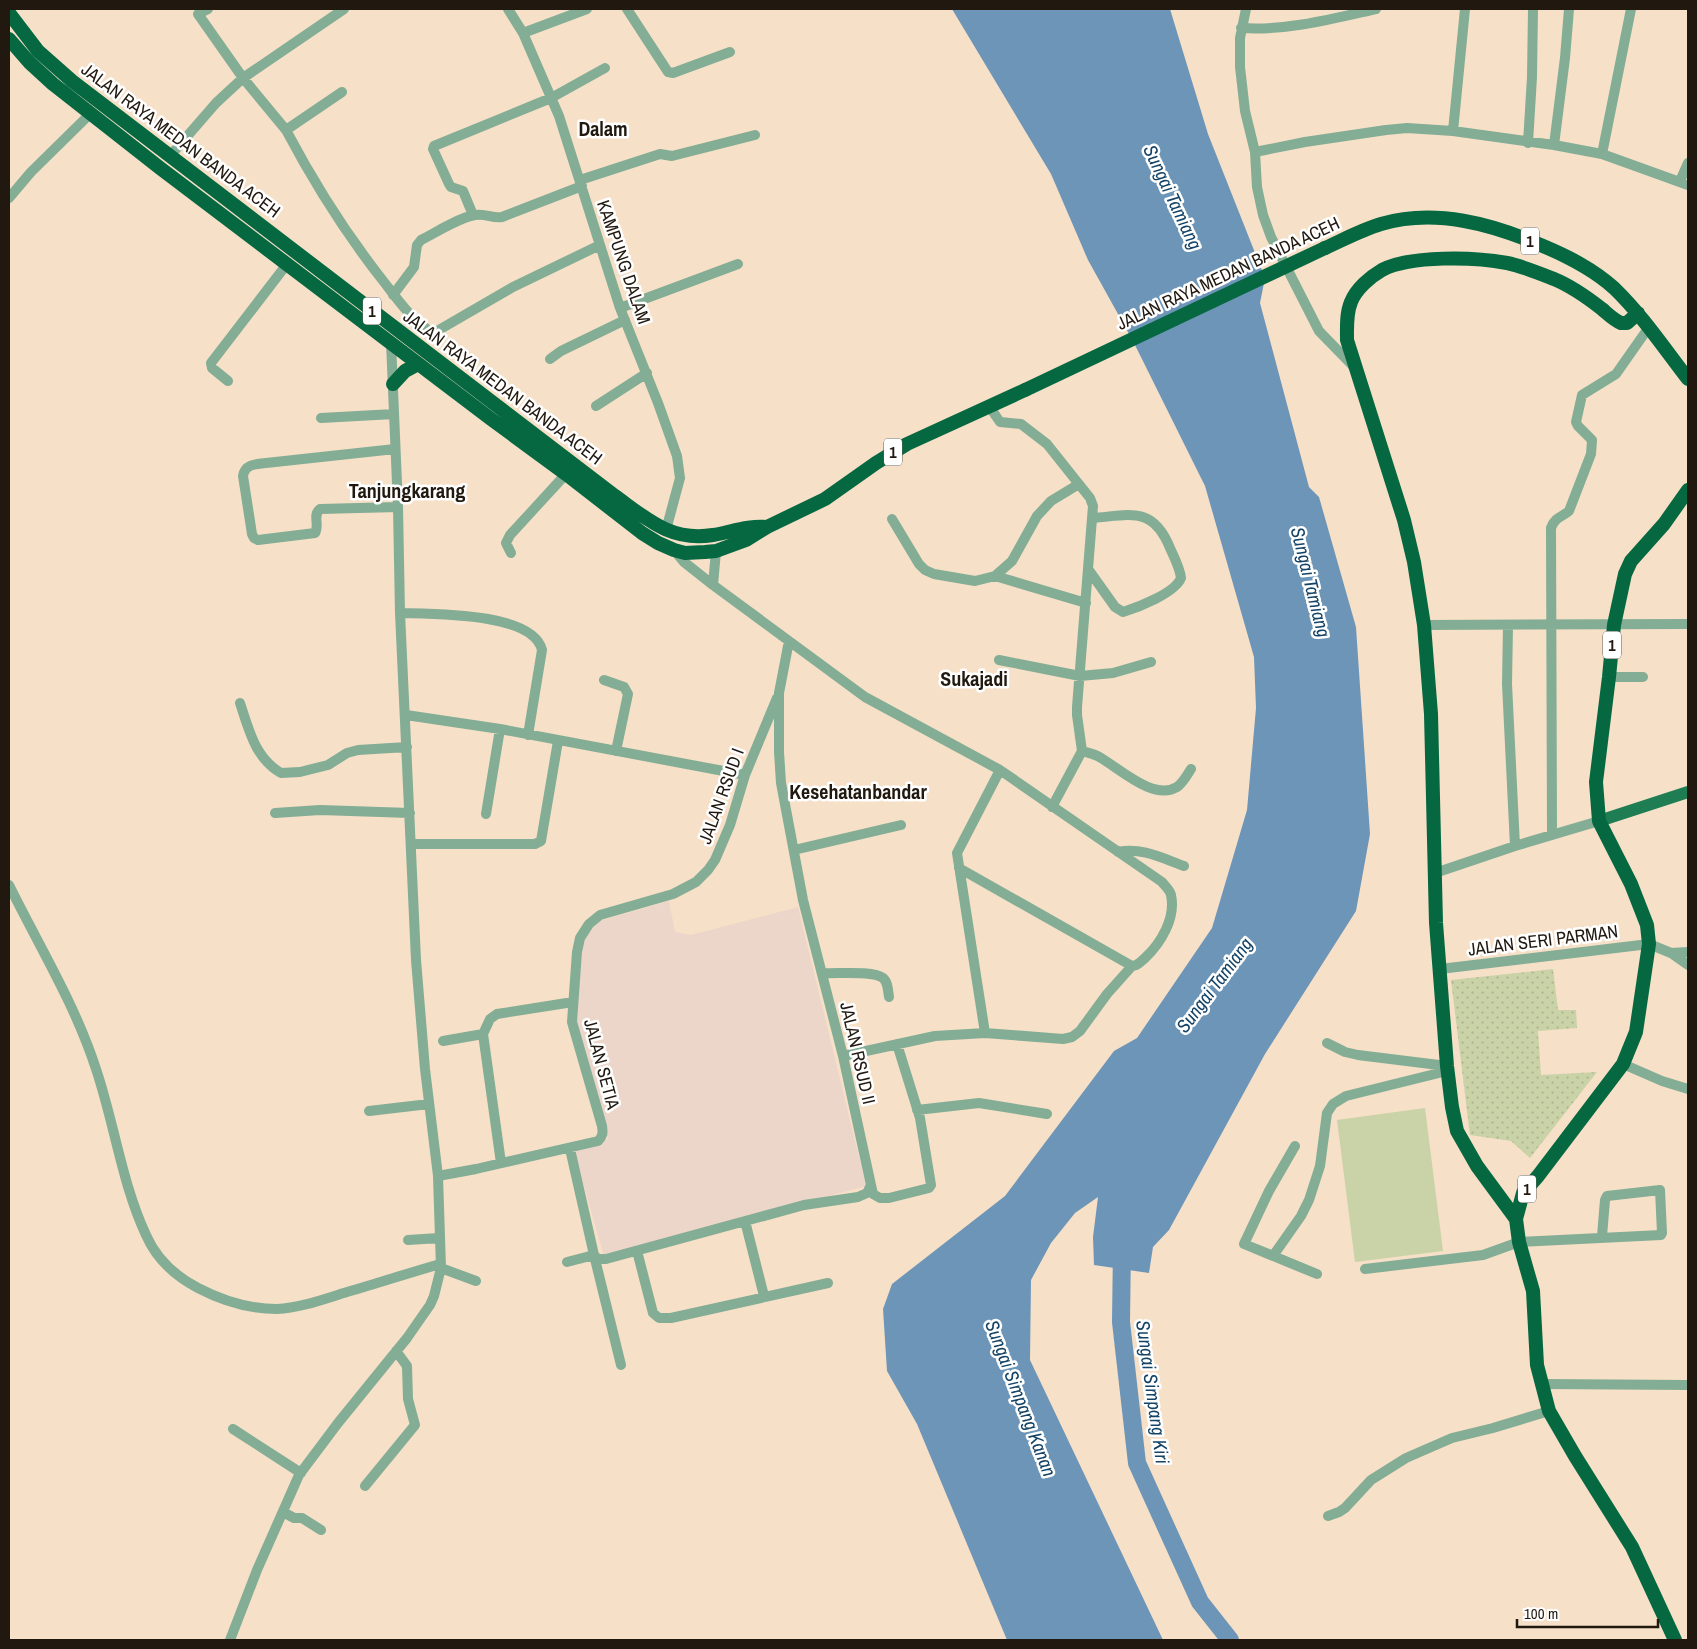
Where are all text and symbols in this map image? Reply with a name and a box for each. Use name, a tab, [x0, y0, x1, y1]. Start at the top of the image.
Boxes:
street label: JALAN RAYA MEDAN BANDA ACEH	[76, 57, 286, 223]
district label: Dalam	[578, 115, 628, 142]
water label: Sungai Tamiang	[1137, 140, 1209, 254]
street label: KAMPUNG DALAM	[591, 197, 657, 327]
street label: JALAN RAYA MEDAN BANDA ACEH	[1113, 210, 1343, 336]
road number: 1	[1521, 228, 1539, 255]
road number: 1	[363, 298, 381, 324]
street label: JALAN RAYA MEDAN BANDA ACEH	[398, 304, 608, 470]
road number: 1	[884, 438, 902, 466]
district label: Tanjungkarang	[349, 477, 465, 504]
water label: Sungai Tamiang	[1285, 524, 1337, 640]
road number: 1	[1603, 632, 1621, 658]
district label: Sukajadi	[940, 665, 1008, 692]
street label: JALAN RSUD I	[692, 745, 750, 847]
district label: Kesehatanbandar	[789, 778, 927, 805]
street label: JALAN SERI PARMAN	[1467, 918, 1619, 962]
water label: Sungai Tamiang	[1170, 932, 1259, 1038]
street label: JALAN RSUD II	[834, 999, 882, 1107]
street label: JALAN SETIA	[578, 1016, 626, 1112]
road number: 1	[1518, 1176, 1536, 1202]
water label: Sungai Simpang Kanan	[979, 1316, 1063, 1480]
water label: Sungai Simpang Kiri	[1130, 1319, 1176, 1466]
scale bar	[1517, 1596, 1658, 1628]
text: 100 m	[1524, 1603, 1558, 1624]

